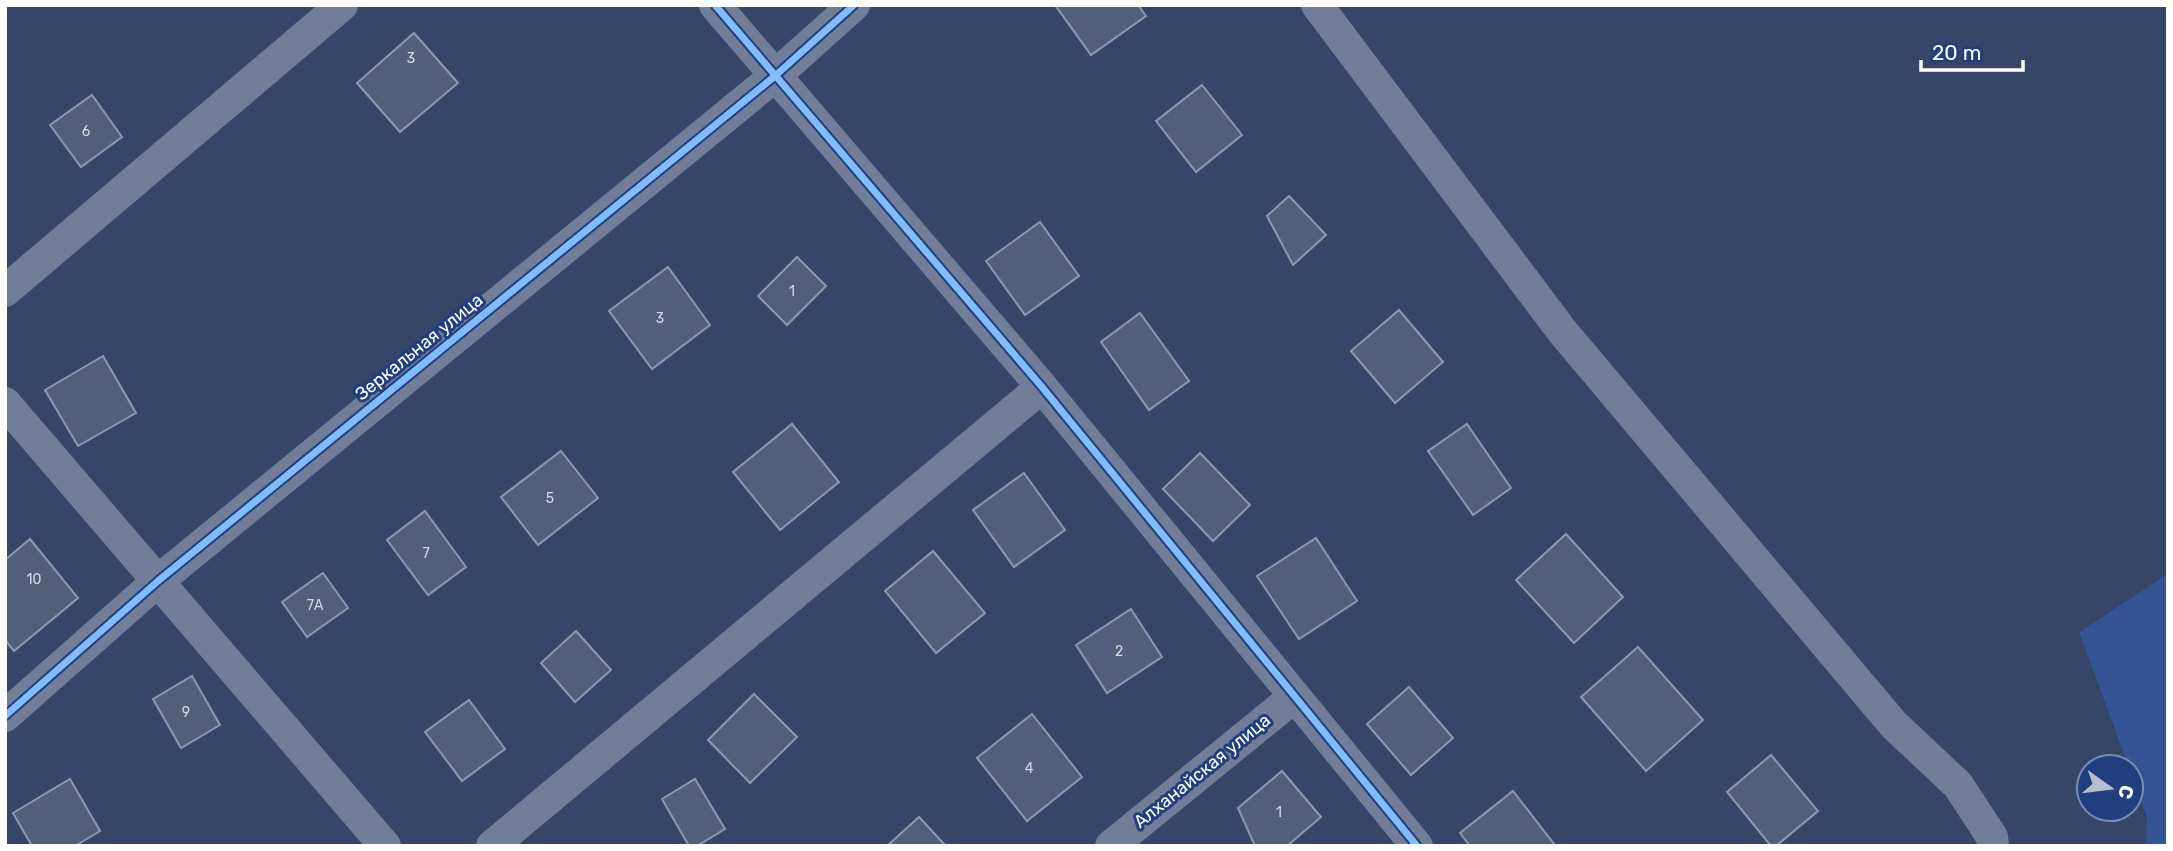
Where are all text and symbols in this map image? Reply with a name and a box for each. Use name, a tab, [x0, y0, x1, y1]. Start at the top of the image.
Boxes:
scale bar	[1921, 28, 2022, 72]
text: 20 m	[1932, 40, 1981, 65]
house number: 3	[407, 50, 415, 67]
house number: 6	[82, 123, 90, 140]
house number: 1	[789, 283, 795, 300]
street label: Зеркальная улица	[351, 289, 487, 405]
house number: 3	[656, 310, 664, 327]
house number: 5	[546, 490, 554, 507]
house number: 7	[422, 545, 430, 562]
house number: 10	[27, 571, 42, 588]
house number: 7А	[307, 597, 324, 614]
house number: 2	[1115, 643, 1123, 660]
house number: 9	[182, 704, 190, 721]
street label: Алханайская улица	[1129, 709, 1275, 833]
north arrow	[2075, 753, 2145, 823]
house number: 4	[1025, 760, 1034, 777]
text: С	[2113, 783, 2139, 801]
house number: 1	[1276, 804, 1282, 821]

